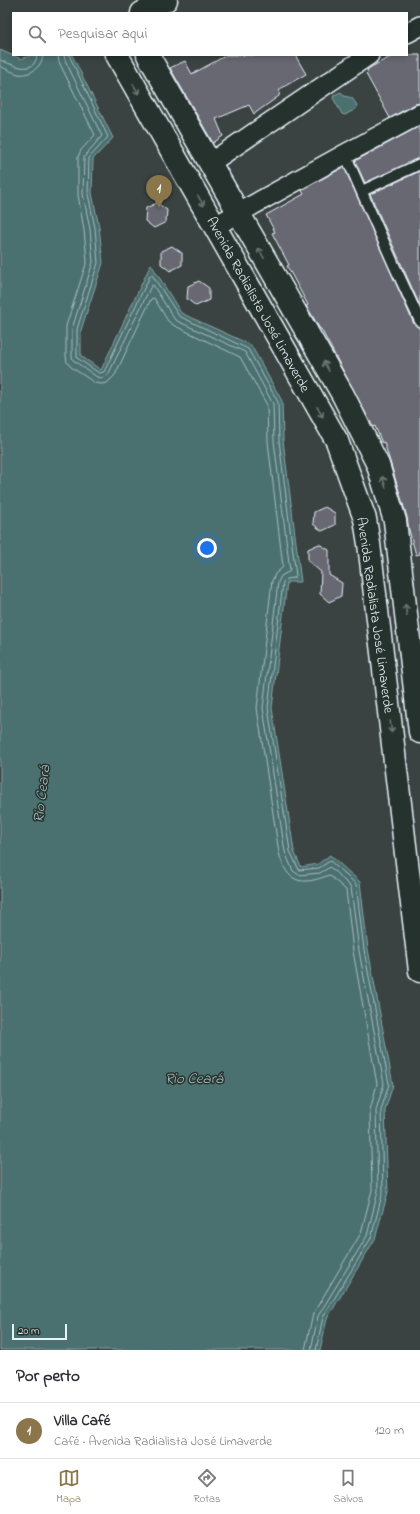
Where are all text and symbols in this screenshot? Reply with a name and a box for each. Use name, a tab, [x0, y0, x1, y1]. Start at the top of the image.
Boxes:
search box	[12, 12, 408, 56]
icon: search	[26, 23, 48, 45]
text: Pesquisar aqui	[58, 23, 147, 45]
one-way arrow	[133, 83, 141, 95]
pin: 1	[146, 175, 172, 208]
one-way arrow	[197, 195, 205, 207]
street label: Avenida Radialista José Limaverde	[201, 213, 315, 397]
one-way arrow	[257, 247, 265, 259]
one-way arrow	[322, 360, 330, 372]
one-way arrow	[317, 406, 325, 418]
one-way arrow	[379, 476, 387, 488]
street label: Avenida Radialista José Limaverde	[350, 516, 399, 715]
your location	[197, 538, 217, 558]
one-way arrow	[402, 604, 409, 617]
one-way arrow	[387, 720, 395, 733]
water label: Rio Ceará	[28, 763, 57, 824]
water label: Rio Ceará	[165, 1068, 224, 1090]
scale bar	[12, 1322, 67, 1341]
text: 20 m	[18, 1323, 40, 1339]
text: Por perto	[16, 1364, 80, 1389]
text: Villa Café	[54, 1410, 111, 1432]
text: 1	[27, 1421, 31, 1440]
text: 120 m	[374, 1421, 404, 1440]
text: Café · Avenida Radialista José Limaverde	[54, 1432, 272, 1451]
tab: Mapa	[56, 1467, 81, 1507]
tab: Rotas	[194, 1467, 221, 1507]
tab: Salvos	[333, 1467, 364, 1507]

